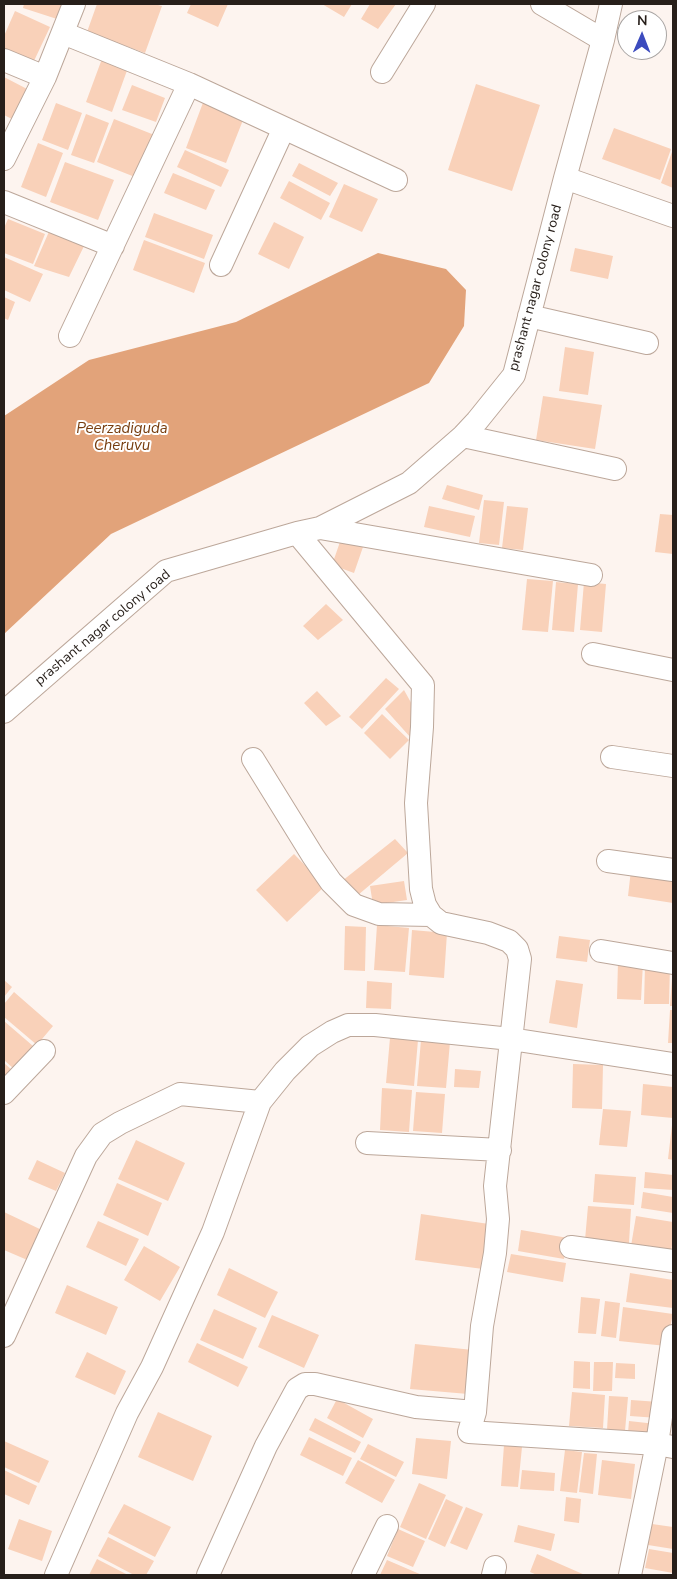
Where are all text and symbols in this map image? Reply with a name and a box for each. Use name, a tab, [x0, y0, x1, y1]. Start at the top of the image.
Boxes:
north arrow	[617, 10, 667, 60]
text: N	[637, 11, 648, 30]
street label: prashant nagar colony road	[506, 203, 566, 373]
water label: Peerzadiguda Cheruvu	[76, 420, 168, 455]
street label: prashant nagar colony road	[32, 566, 174, 690]

